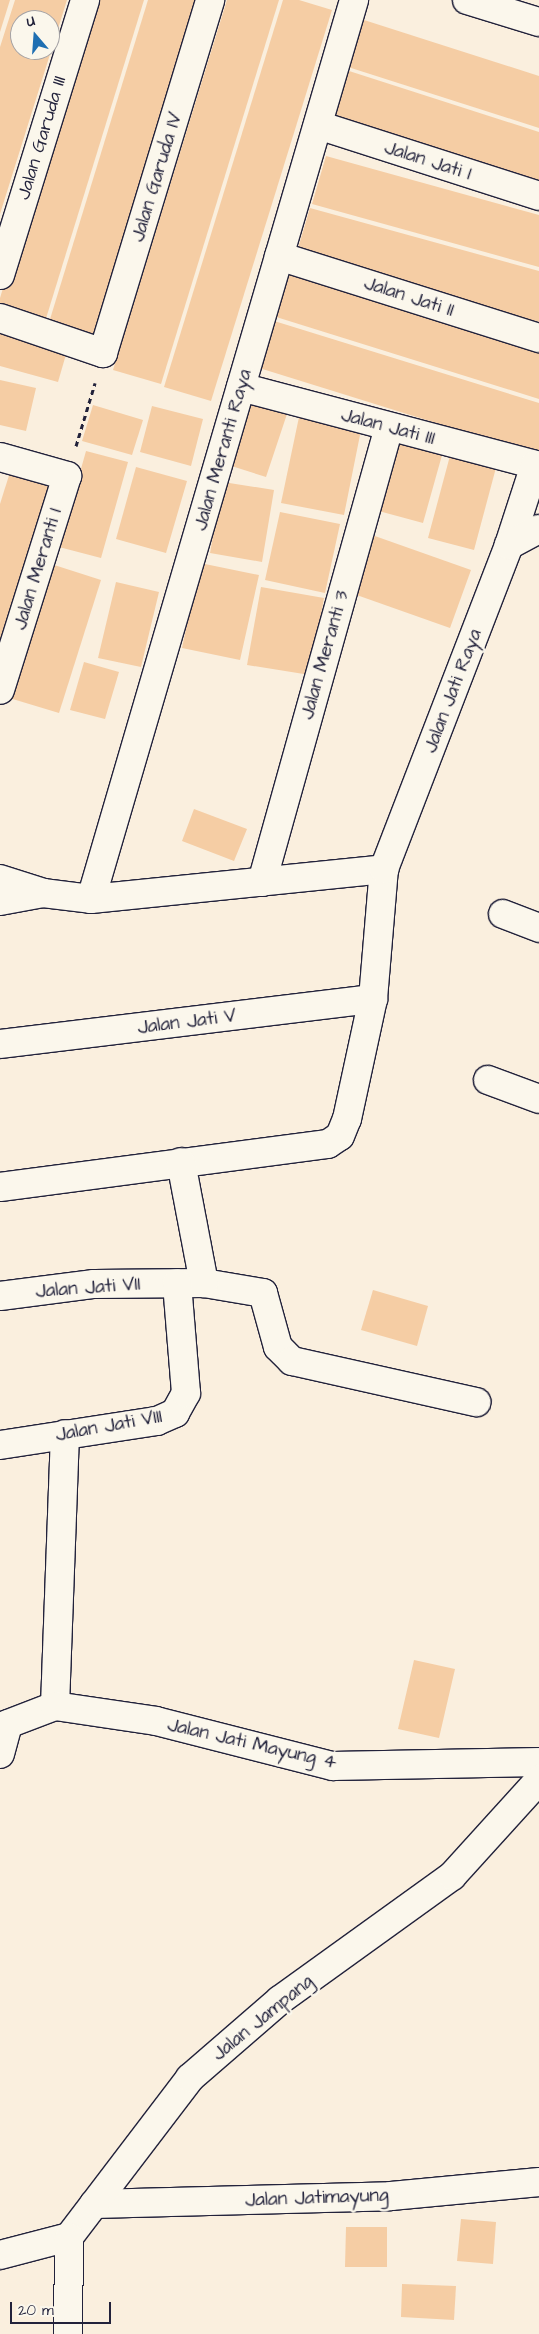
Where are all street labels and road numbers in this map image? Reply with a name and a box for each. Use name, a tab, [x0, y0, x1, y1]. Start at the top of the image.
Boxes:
street label: Jalan Garuda III	[12, 73, 72, 203]
street label: Jalan Garuda IV	[126, 109, 188, 245]
street label: Jalan Jati I	[382, 136, 474, 186]
street label: Jalan Jati II	[361, 272, 457, 322]
street label: Jalan Meranti Raya	[189, 367, 257, 533]
street label: Jalan Jati III	[339, 404, 437, 450]
street label: Jalan Meranti I	[9, 505, 67, 633]
street label: Jalan Meranti 3	[296, 588, 354, 722]
street label: Jalan Jati Raya	[419, 626, 487, 756]
street label: Jalan Jati V	[136, 1005, 238, 1039]
street label: Jalan Jati VII	[35, 1273, 141, 1303]
street label: Jalan Jati VIII	[54, 1405, 164, 1447]
street label: Jalan Jati Mayung 4	[165, 1713, 339, 1775]
street label: Jalan Jampang	[208, 1970, 318, 2066]
street label: Jalan Jatimayung	[245, 2184, 389, 2212]

